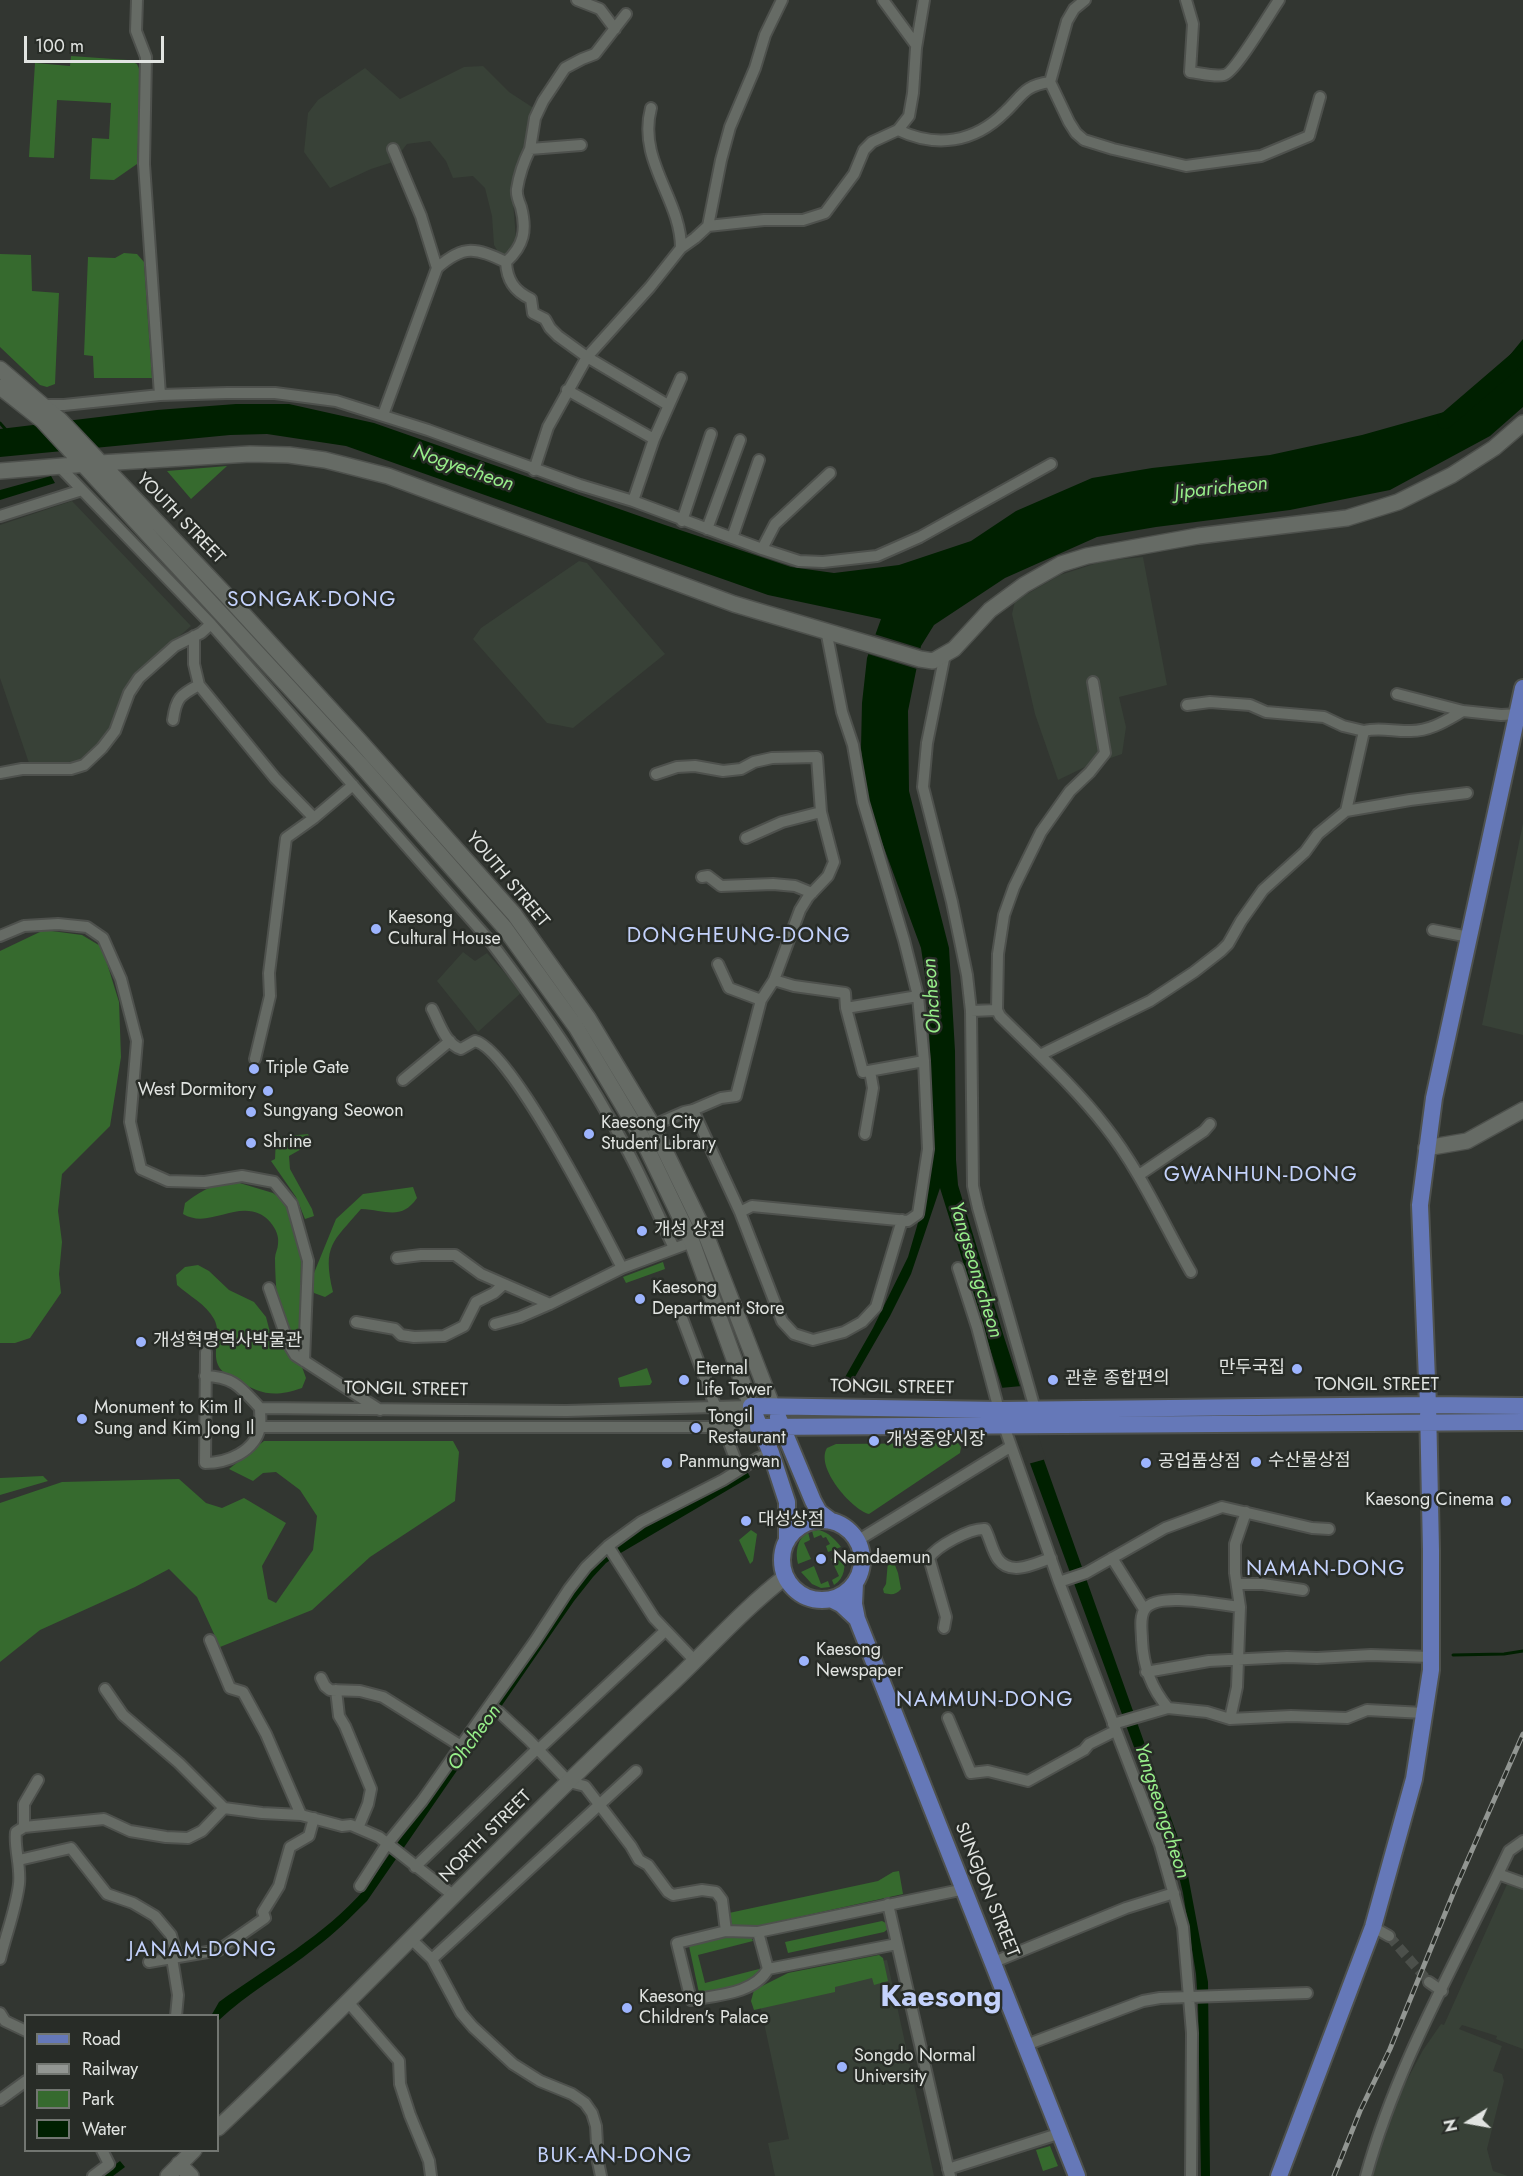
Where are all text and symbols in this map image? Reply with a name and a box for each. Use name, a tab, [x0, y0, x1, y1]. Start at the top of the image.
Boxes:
scale bar	[27, 24, 166, 62]
text: 100 m	[35, 33, 84, 59]
water label: Nogyecheon	[409, 441, 517, 497]
street label: YOUTH STREET	[131, 469, 229, 569]
water label: Jiparicheon	[1173, 472, 1269, 506]
district label: SONGAK-DONG	[227, 588, 397, 614]
street label: YOUTH STREET	[461, 828, 553, 932]
place label: Kaesong Cultural House	[388, 908, 501, 950]
marker: Kaesong Cultural House	[369, 922, 383, 936]
district label: DONGHEUNG-DONG	[627, 924, 851, 950]
water label: Ohcheon	[918, 957, 948, 1035]
place label: Triple Gate	[266, 1058, 349, 1080]
marker: Triple Gate	[247, 1062, 261, 1076]
place label: West Dormitory	[138, 1080, 256, 1102]
marker: West Dormitory	[261, 1084, 275, 1098]
place label: Sungyang Seowon	[263, 1101, 404, 1123]
marker: Sungyang Seowon	[244, 1105, 258, 1119]
place label: Kaesong City Student Library	[601, 1113, 716, 1156]
marker: Kaesong City Student Library	[582, 1127, 596, 1141]
place label: Shrine	[263, 1132, 312, 1154]
marker: Shrine	[244, 1136, 258, 1150]
district label: GWANHUN-DONG	[1164, 1163, 1358, 1189]
water label: Yangseongcheon	[943, 1199, 1007, 1341]
place label: 개성 상점	[654, 1220, 726, 1242]
marker: 개성 상점	[635, 1224, 649, 1238]
place label: Kaesong Department Store	[652, 1278, 785, 1320]
marker: Kaesong Department Store	[633, 1292, 647, 1306]
place label: 개성혁명역사박물관	[153, 1331, 302, 1353]
marker: 개성혁명역사박물관	[134, 1335, 148, 1349]
place label: 만두국집	[1219, 1358, 1285, 1380]
place label: Eternal Life Tower	[696, 1359, 772, 1402]
marker: 만두국집	[1290, 1362, 1304, 1376]
place label: 관훈 종합편의	[1065, 1369, 1170, 1391]
marker: Eternal Life Tower	[677, 1373, 691, 1387]
marker: 관훈 종합편의	[1046, 1373, 1060, 1387]
street label: TONGIL STREET	[1315, 1375, 1439, 1397]
street label: TONGIL STREET	[830, 1376, 954, 1400]
street label: TONGIL STREET	[344, 1378, 468, 1402]
place label: Monument to Kim Il Sung and Kim Jong Il	[94, 1398, 254, 1440]
place label: Tongil Restaurant	[708, 1407, 786, 1450]
marker: Monument to Kim Il Sung and Kim Jong Il	[75, 1412, 89, 1426]
marker: Tongil Restaurant	[689, 1421, 703, 1435]
place label: 개성중앙시장	[886, 1430, 985, 1452]
marker: 개성중앙시장	[867, 1434, 881, 1448]
place label: 수산물상점	[1268, 1451, 1351, 1473]
place label: Panmungwan	[679, 1452, 780, 1474]
place label: 공업품상점	[1158, 1452, 1241, 1474]
marker: 수산물상점	[1249, 1455, 1263, 1469]
marker: Panmungwan	[660, 1456, 674, 1470]
marker: 공업품상점	[1139, 1456, 1153, 1470]
place label: Kaesong Cinema	[1365, 1490, 1494, 1512]
marker: Kaesong Cinema	[1499, 1494, 1513, 1508]
place label: 대성상점	[758, 1510, 824, 1532]
marker: 대성상점	[739, 1514, 753, 1528]
place label: Namdaemun	[833, 1548, 931, 1570]
marker: Namdaemun	[814, 1552, 828, 1566]
district label: NAMAN-DONG	[1246, 1557, 1406, 1583]
place label: Kaesong Newspaper	[816, 1640, 903, 1682]
marker: Kaesong Newspaper	[797, 1654, 811, 1668]
district label: NAMMUN-DONG	[896, 1688, 1074, 1714]
water label: Ohcheon	[443, 1700, 507, 1776]
water label: Yangseongcheon	[1128, 1740, 1194, 1882]
street label: NORTH STREET	[435, 1786, 537, 1888]
street label: SUNGJON STREET	[949, 1819, 1023, 1961]
district label: JANAM-DONG	[129, 1938, 277, 1964]
district label: Kaesong	[880, 1981, 1002, 2017]
place label: Kaesong Children's Palace	[639, 1987, 769, 2030]
marker: Kaesong Children's Palace	[620, 2001, 634, 2015]
legend	[24, 2014, 219, 2152]
text: Road	[82, 2026, 121, 2052]
place label: Songdo Normal University	[854, 2046, 976, 2088]
text: Railway	[82, 2056, 138, 2082]
marker: Songdo Normal University	[835, 2060, 849, 2074]
text: Park	[82, 2086, 114, 2112]
north arrow	[1439, 2092, 1499, 2152]
text: Water	[82, 2116, 126, 2142]
text: N	[1438, 2117, 1463, 2134]
district label: BUK-AN-DONG	[537, 2144, 693, 2170]

